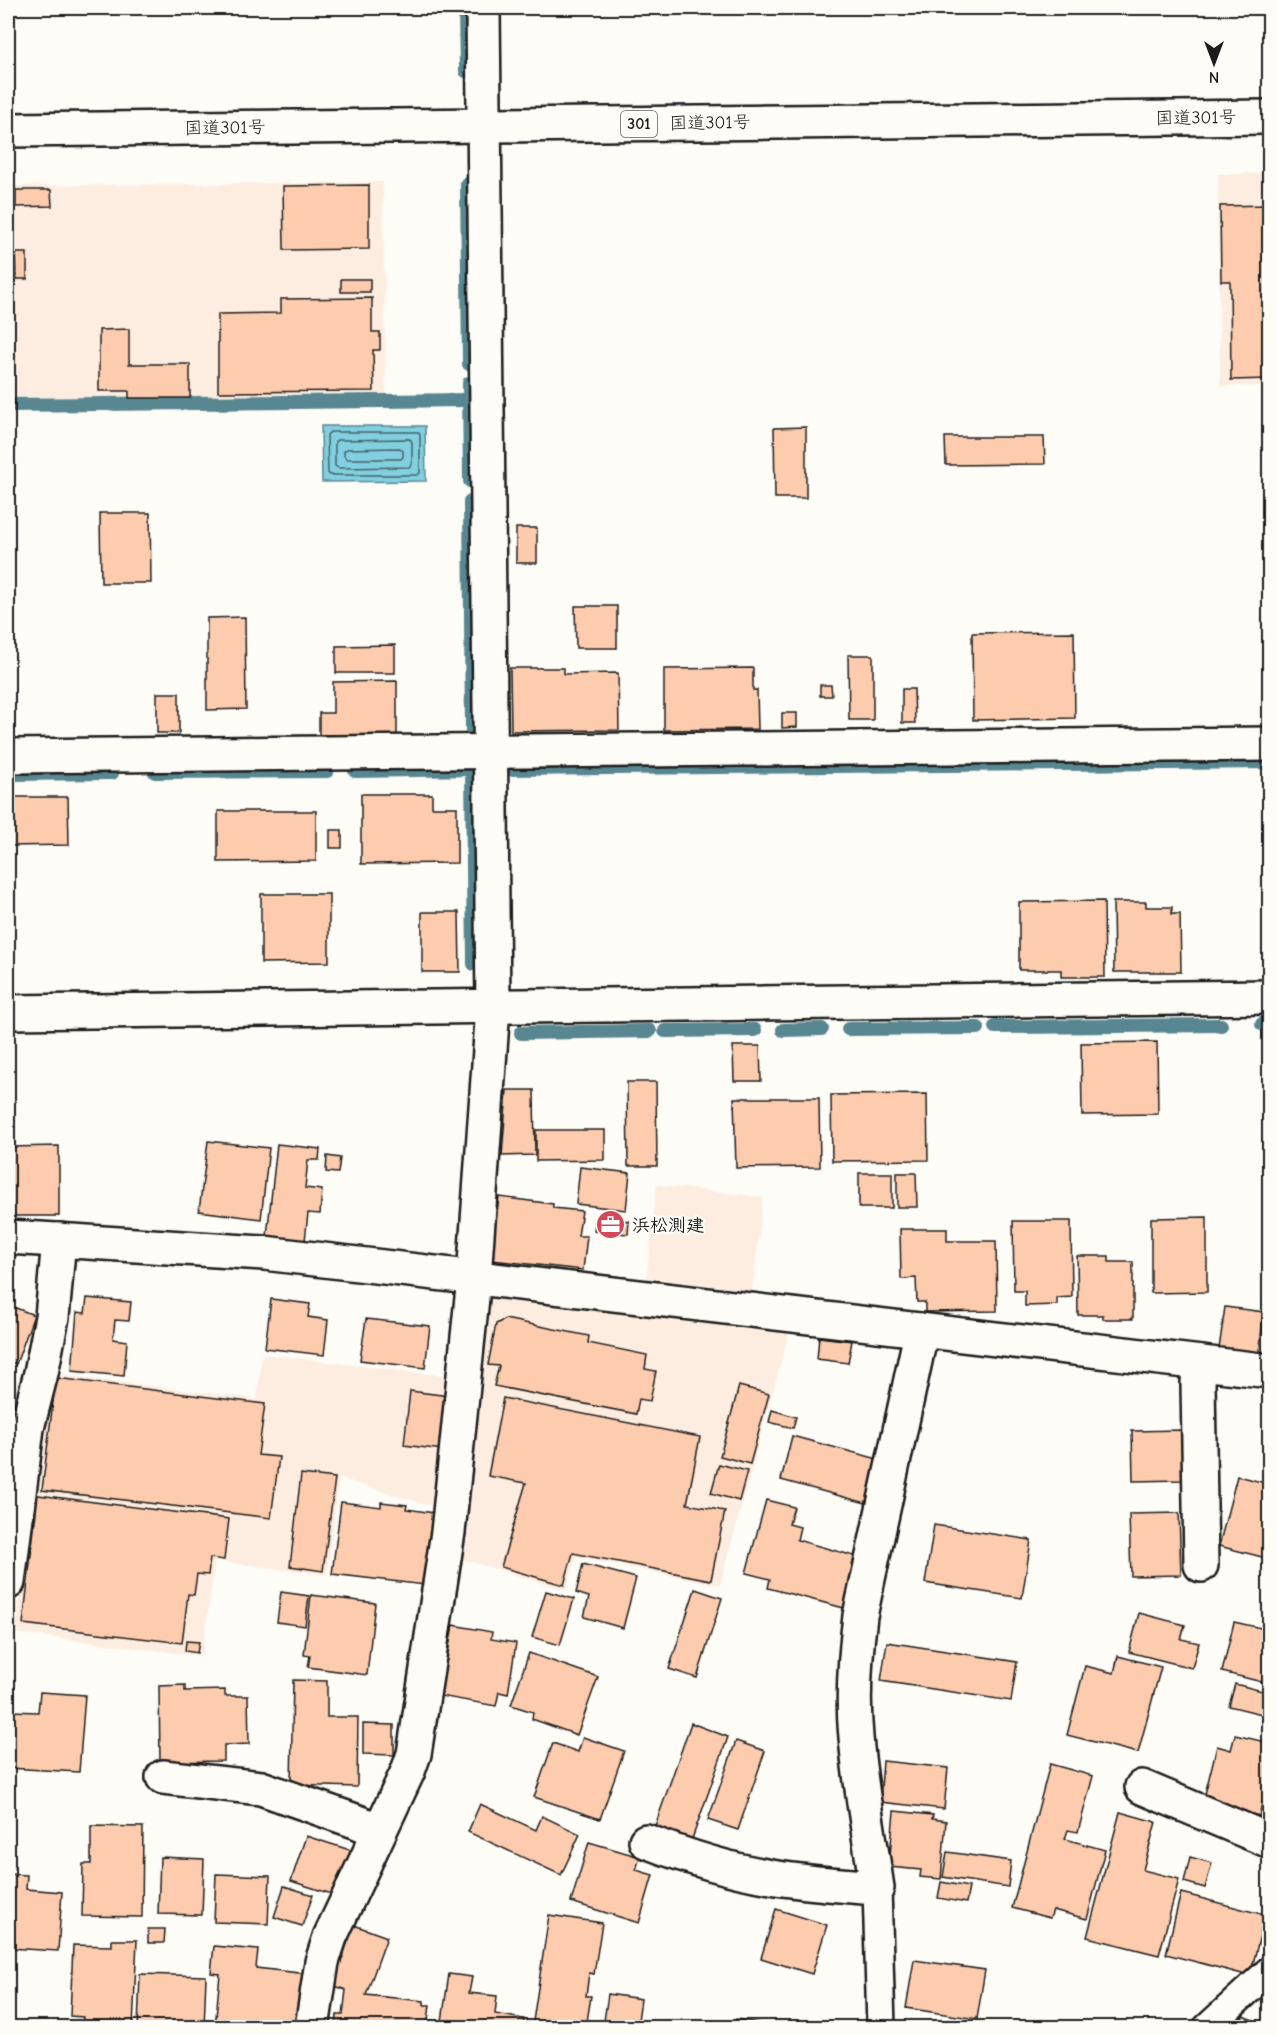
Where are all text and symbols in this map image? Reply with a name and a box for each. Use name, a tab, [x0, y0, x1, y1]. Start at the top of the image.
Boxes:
north arrow	[1184, 33, 1244, 93]
text: N	[1209, 68, 1219, 86]
street label: 国道301号	[1155, 107, 1237, 129]
road number: 301	[621, 111, 657, 137]
street label: 国道301号	[669, 112, 751, 134]
street label: 国道301号	[184, 117, 266, 139]
office icon: 浜松測建	[595, 1209, 627, 1241]
place label: 浜松測建	[632, 1215, 704, 1236]

